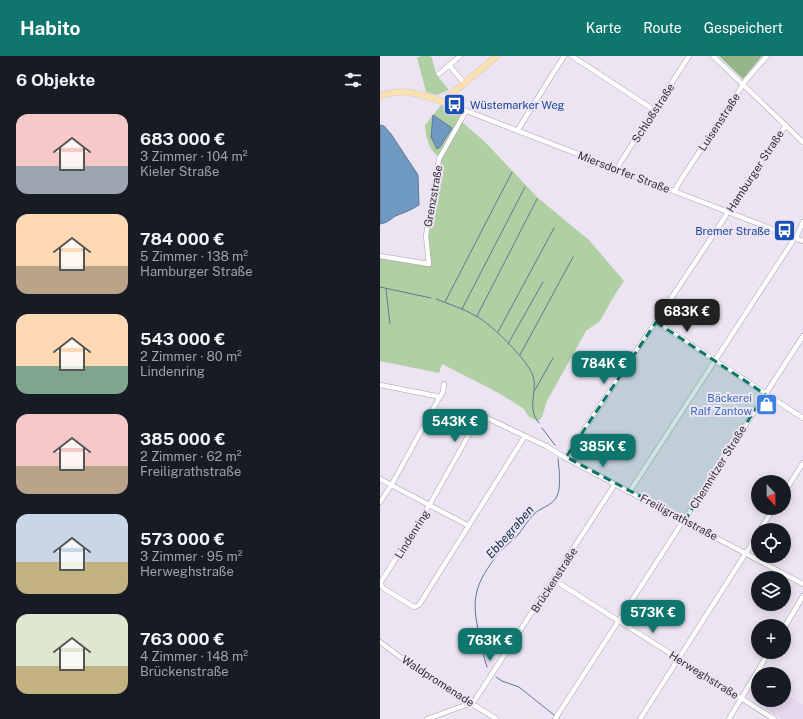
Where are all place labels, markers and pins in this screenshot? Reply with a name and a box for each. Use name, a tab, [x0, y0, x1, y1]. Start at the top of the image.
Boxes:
bus stop icon: Wüstemarker Weg	[442, 92, 468, 118]
place label: Wüstemarker Weg	[470, 99, 565, 111]
bus stop icon: Bremer Straße	[772, 218, 798, 244]
place label: Bremer Straße	[695, 225, 770, 237]
pin: 683K €	[654, 299, 720, 333]
pin: 784K €	[571, 351, 637, 385]
shop icon: Bäckerei Ralf Zantow	[754, 391, 780, 417]
place label: Bäckerei Ralf Zantow	[690, 392, 752, 417]
pin: 543K €	[422, 409, 488, 443]
pin: 385K €	[570, 434, 636, 468]
pin: 573K €	[620, 600, 686, 634]
pin: 763K €	[457, 628, 523, 662]

